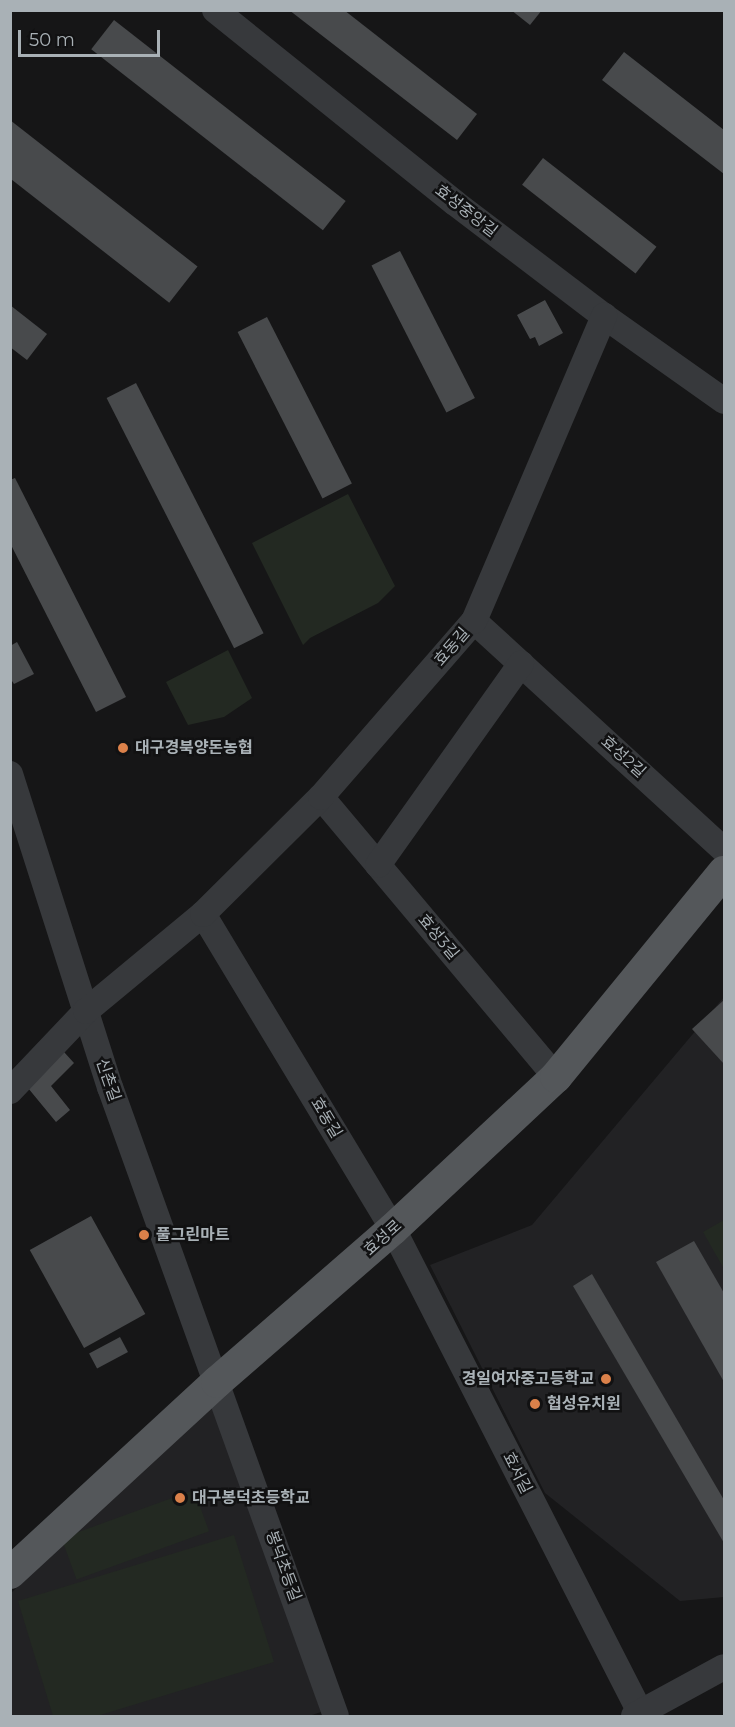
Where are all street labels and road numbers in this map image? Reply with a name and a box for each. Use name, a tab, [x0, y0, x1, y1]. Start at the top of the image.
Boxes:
street label: 효성중앙길	[431, 181, 501, 241]
street label: 효동길	[430, 624, 474, 670]
street label: 효성2길	[597, 732, 649, 782]
street label: 효성3길	[414, 910, 462, 964]
street label: 신촌길	[92, 1056, 124, 1104]
street label: 효동길	[306, 1094, 346, 1142]
street label: 효성로	[360, 1216, 406, 1260]
street label: 효서길	[498, 1449, 536, 1497]
street label: 봉덕초등길	[261, 1528, 305, 1604]

